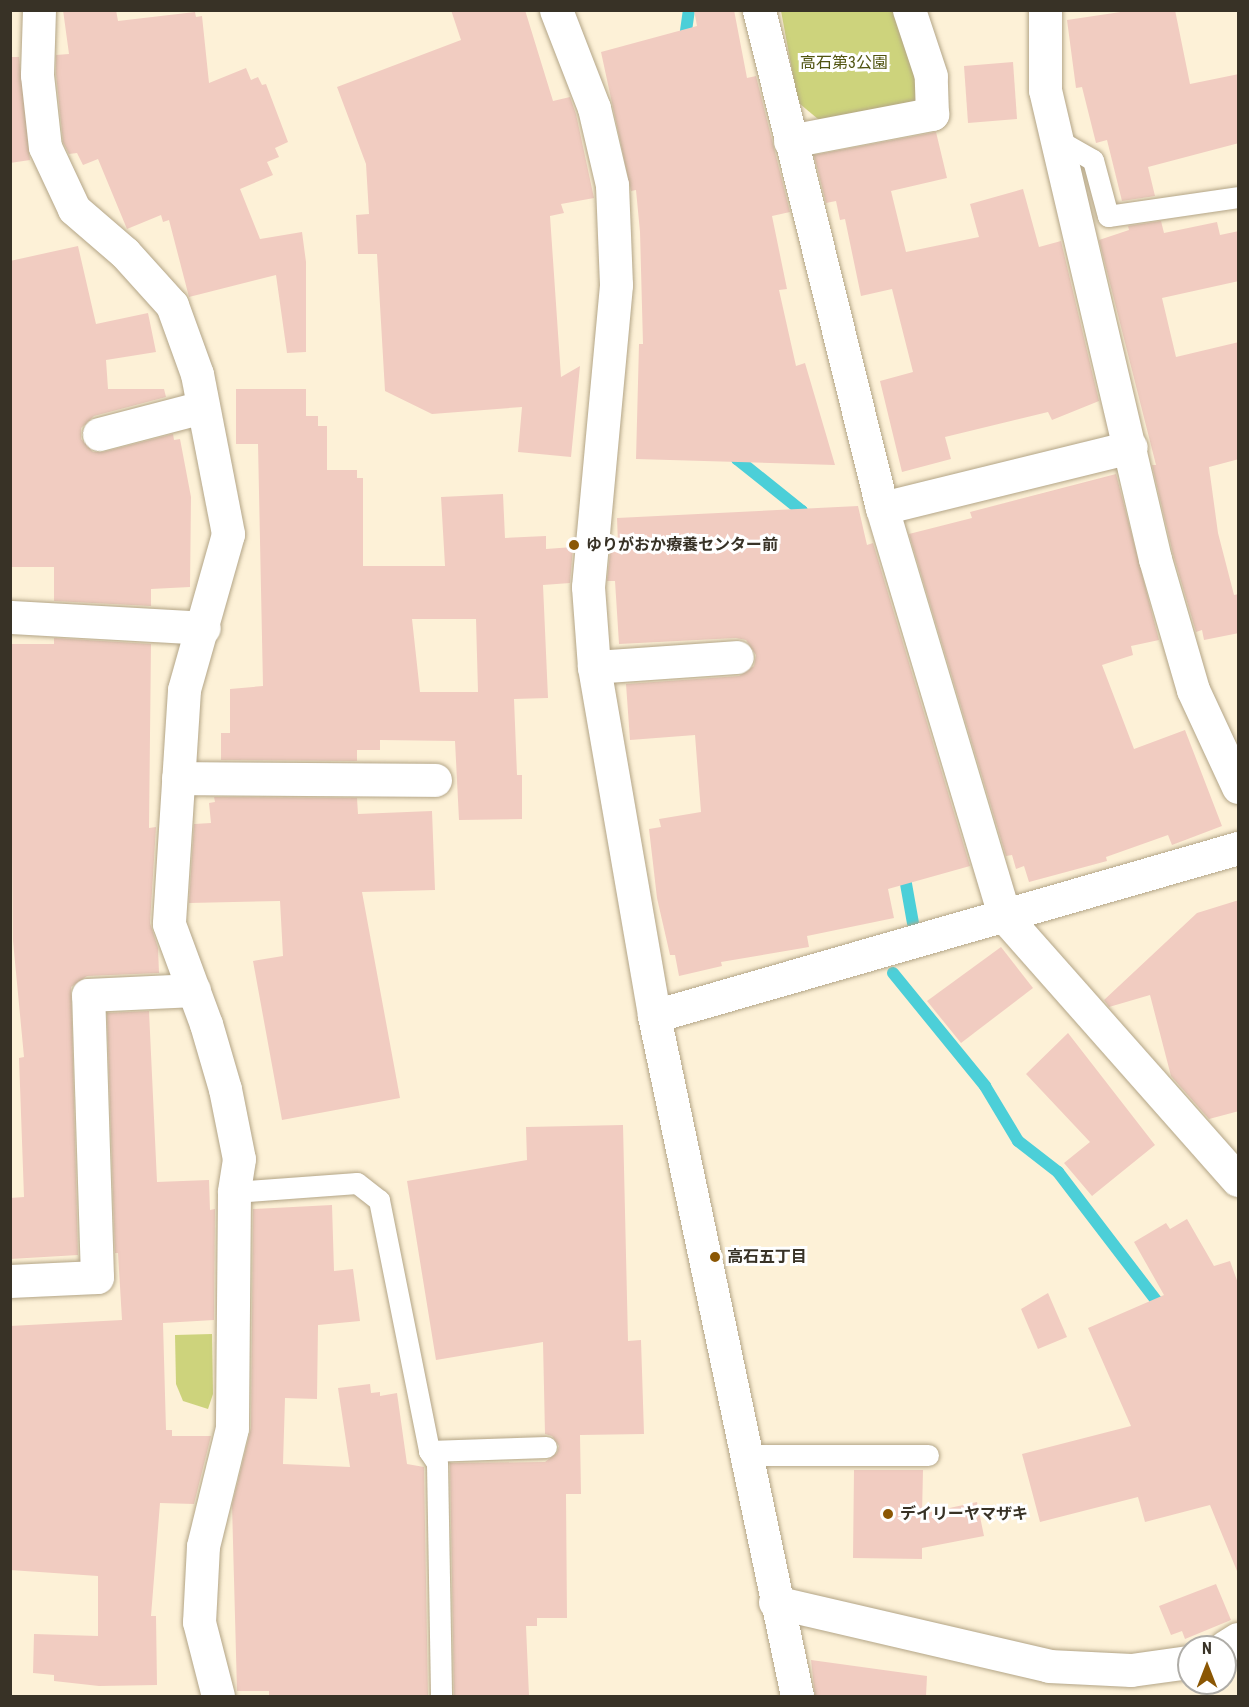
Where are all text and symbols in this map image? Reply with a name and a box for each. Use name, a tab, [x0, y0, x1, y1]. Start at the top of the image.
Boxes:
park label: 高石第3公園	[800, 53, 888, 73]
place label: ゆりがおか療養センター前	[586, 535, 778, 555]
marker: ゆりがおか療養センター前	[567, 538, 581, 552]
place label: 高石五丁目	[727, 1247, 807, 1267]
marker: 高石五丁目	[708, 1250, 722, 1264]
place label: デイリーヤマザキ	[900, 1504, 1028, 1524]
marker: デイリーヤマザキ	[881, 1507, 895, 1521]
north arrow	[1177, 1635, 1237, 1695]
text: N	[1202, 1639, 1212, 1658]

